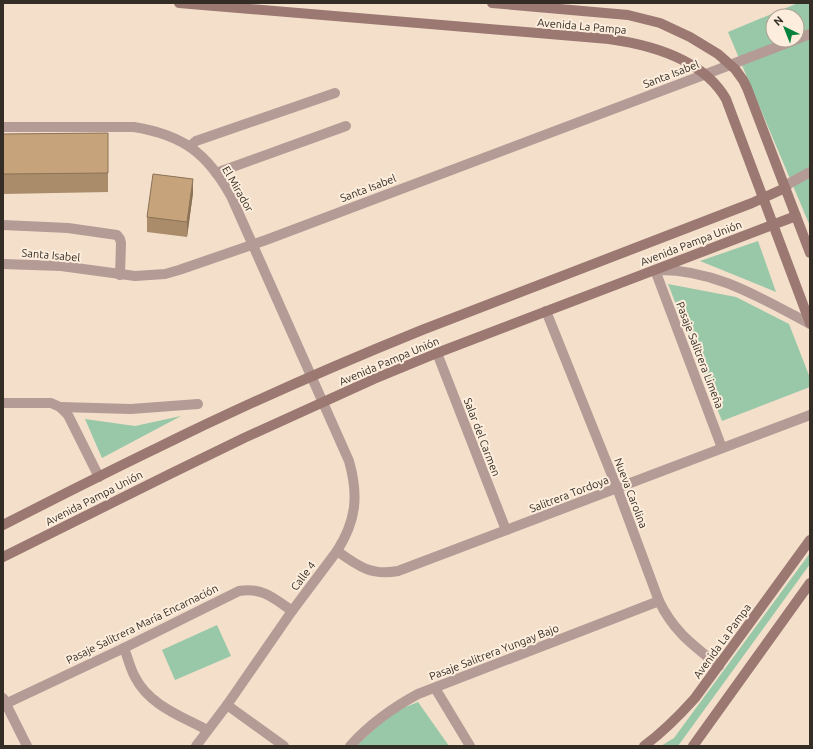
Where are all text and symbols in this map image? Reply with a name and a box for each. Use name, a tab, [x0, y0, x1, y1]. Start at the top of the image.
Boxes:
north arrow	[765, 8, 805, 48]
text: N	[771, 13, 785, 28]
street label: Avenida La Pampa	[537, 16, 627, 36]
street label: Santa Isabel	[641, 58, 701, 90]
street label: El Mirador	[220, 164, 256, 215]
street label: Santa Isabel	[338, 172, 398, 204]
street label: Avenida Pampa Unión	[639, 218, 743, 268]
street label: Santa Isabel	[21, 246, 81, 264]
street label: Pasaje Salitrera Limeña	[674, 300, 726, 410]
street label: Avenida Pampa Unión	[337, 334, 441, 388]
street label: Salar del Carmen	[462, 396, 502, 478]
street label: Nueva Carolina	[612, 456, 650, 530]
street label: Avenida Pampa Unión	[43, 468, 145, 528]
street label: Salitrera Tordoya	[528, 473, 610, 515]
street label: Calle 4	[288, 559, 318, 593]
street label: Pasaje Salitrera María Encarnación	[64, 582, 220, 666]
street label: Avenida La Pampa	[691, 601, 753, 681]
street label: Pasaje Salitrera Yungay Bajo	[427, 622, 561, 682]

